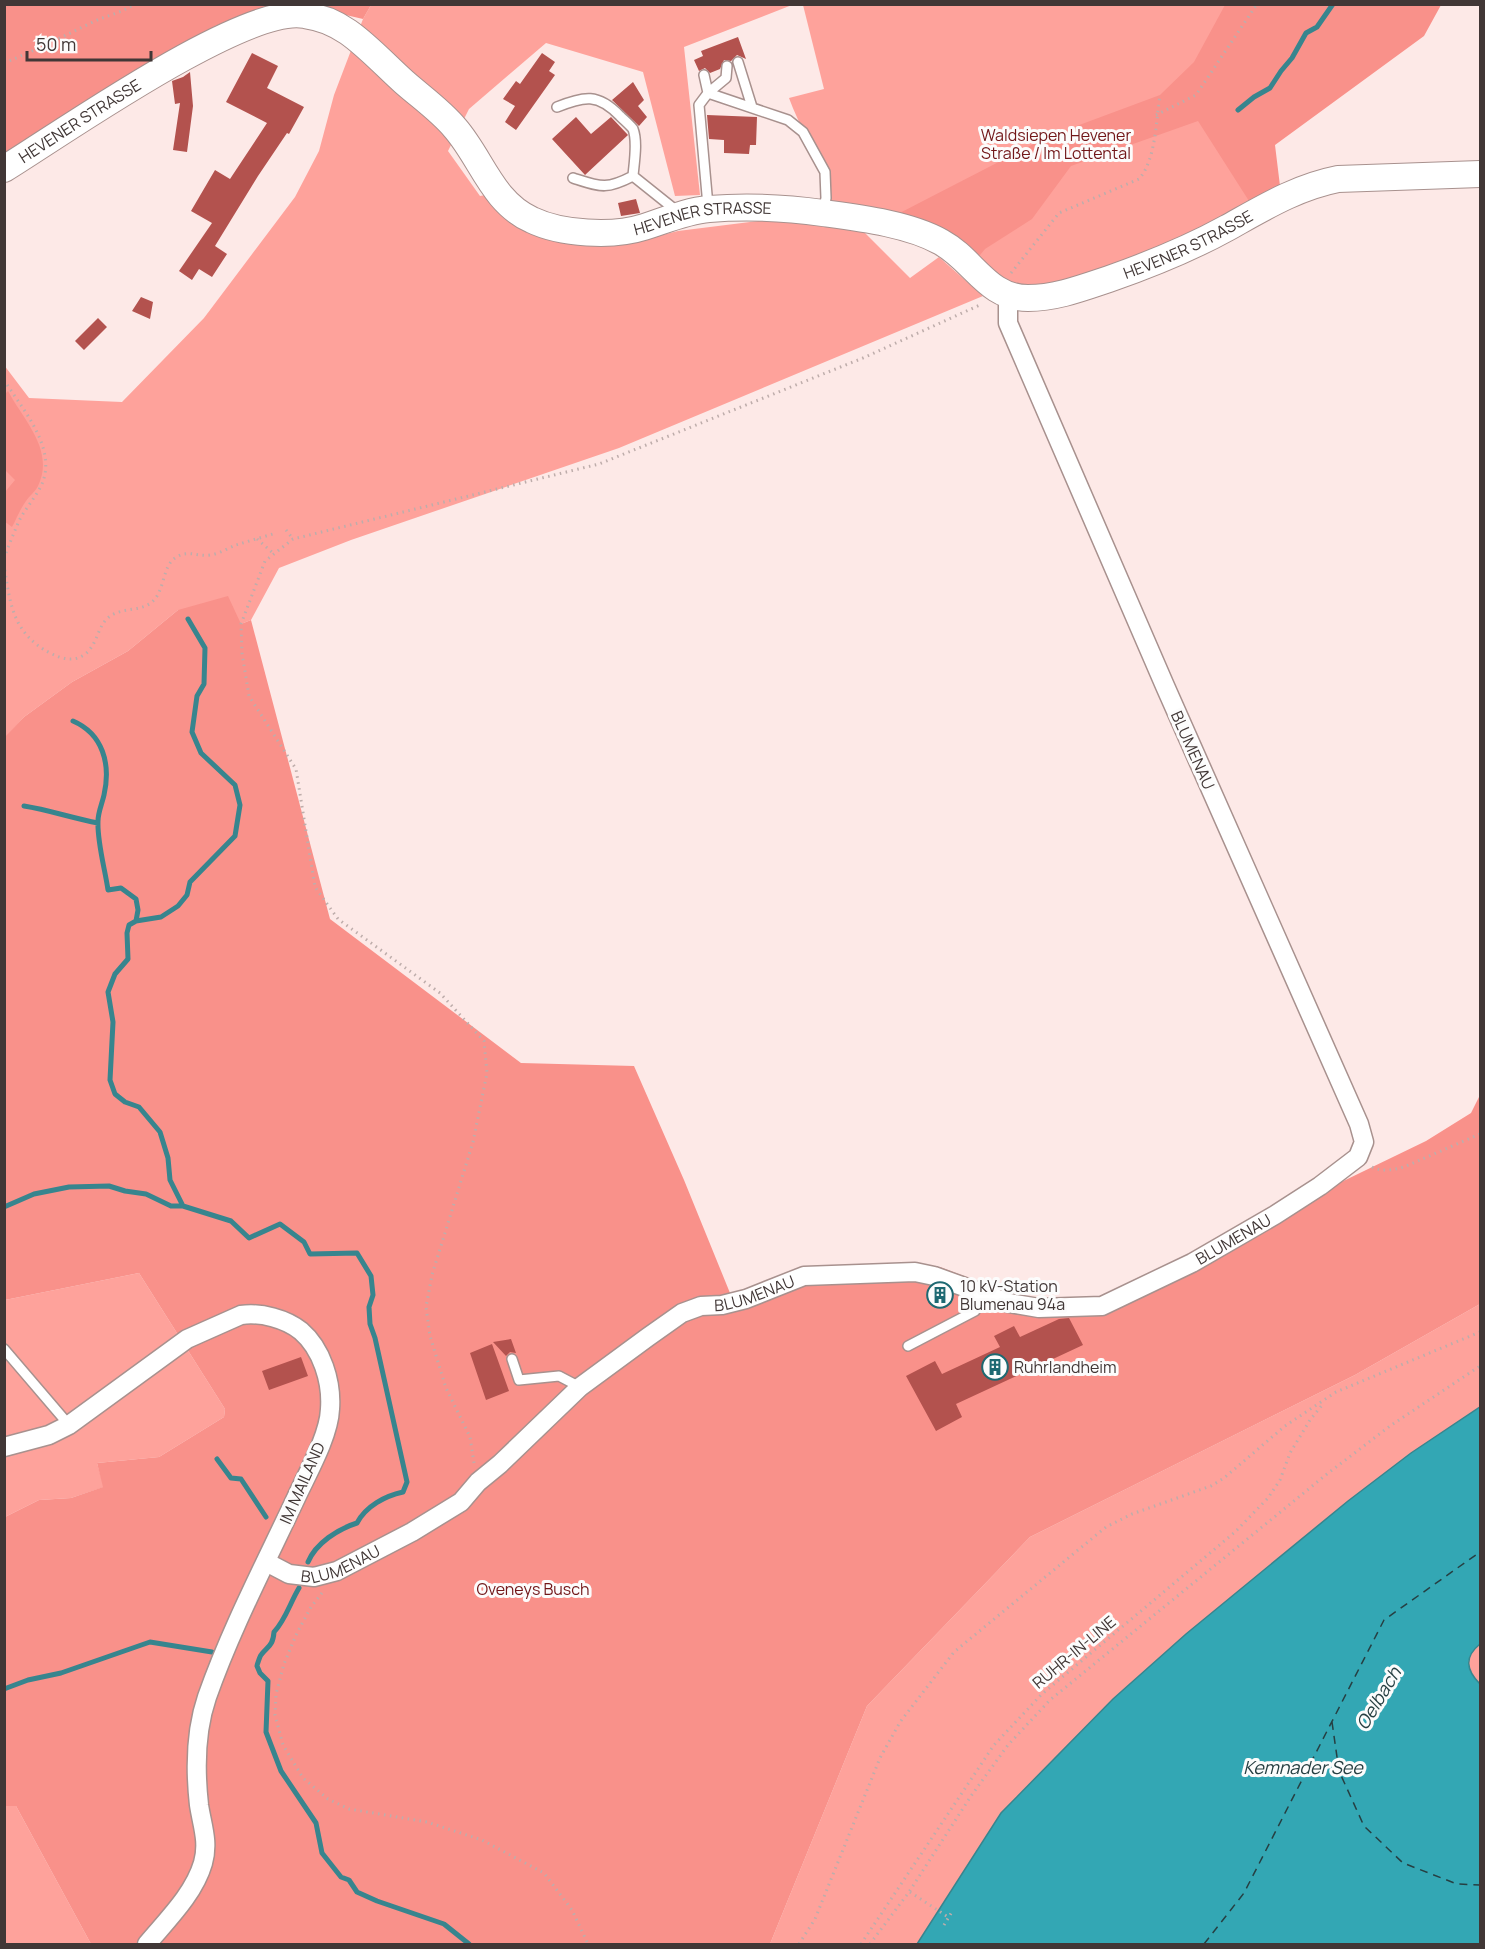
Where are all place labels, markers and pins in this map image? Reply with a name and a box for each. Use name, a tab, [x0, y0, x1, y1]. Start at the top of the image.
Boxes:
place label: 10 kV-Station Blumenau 94a	[960, 1275, 1065, 1315]
building icon: 10 kV-Station Blumenau 94a	[925, 1280, 955, 1310]
building icon: Ruhrlandheim	[980, 1352, 1010, 1382]
place label: Ruhrlandheim	[1014, 1356, 1117, 1378]

